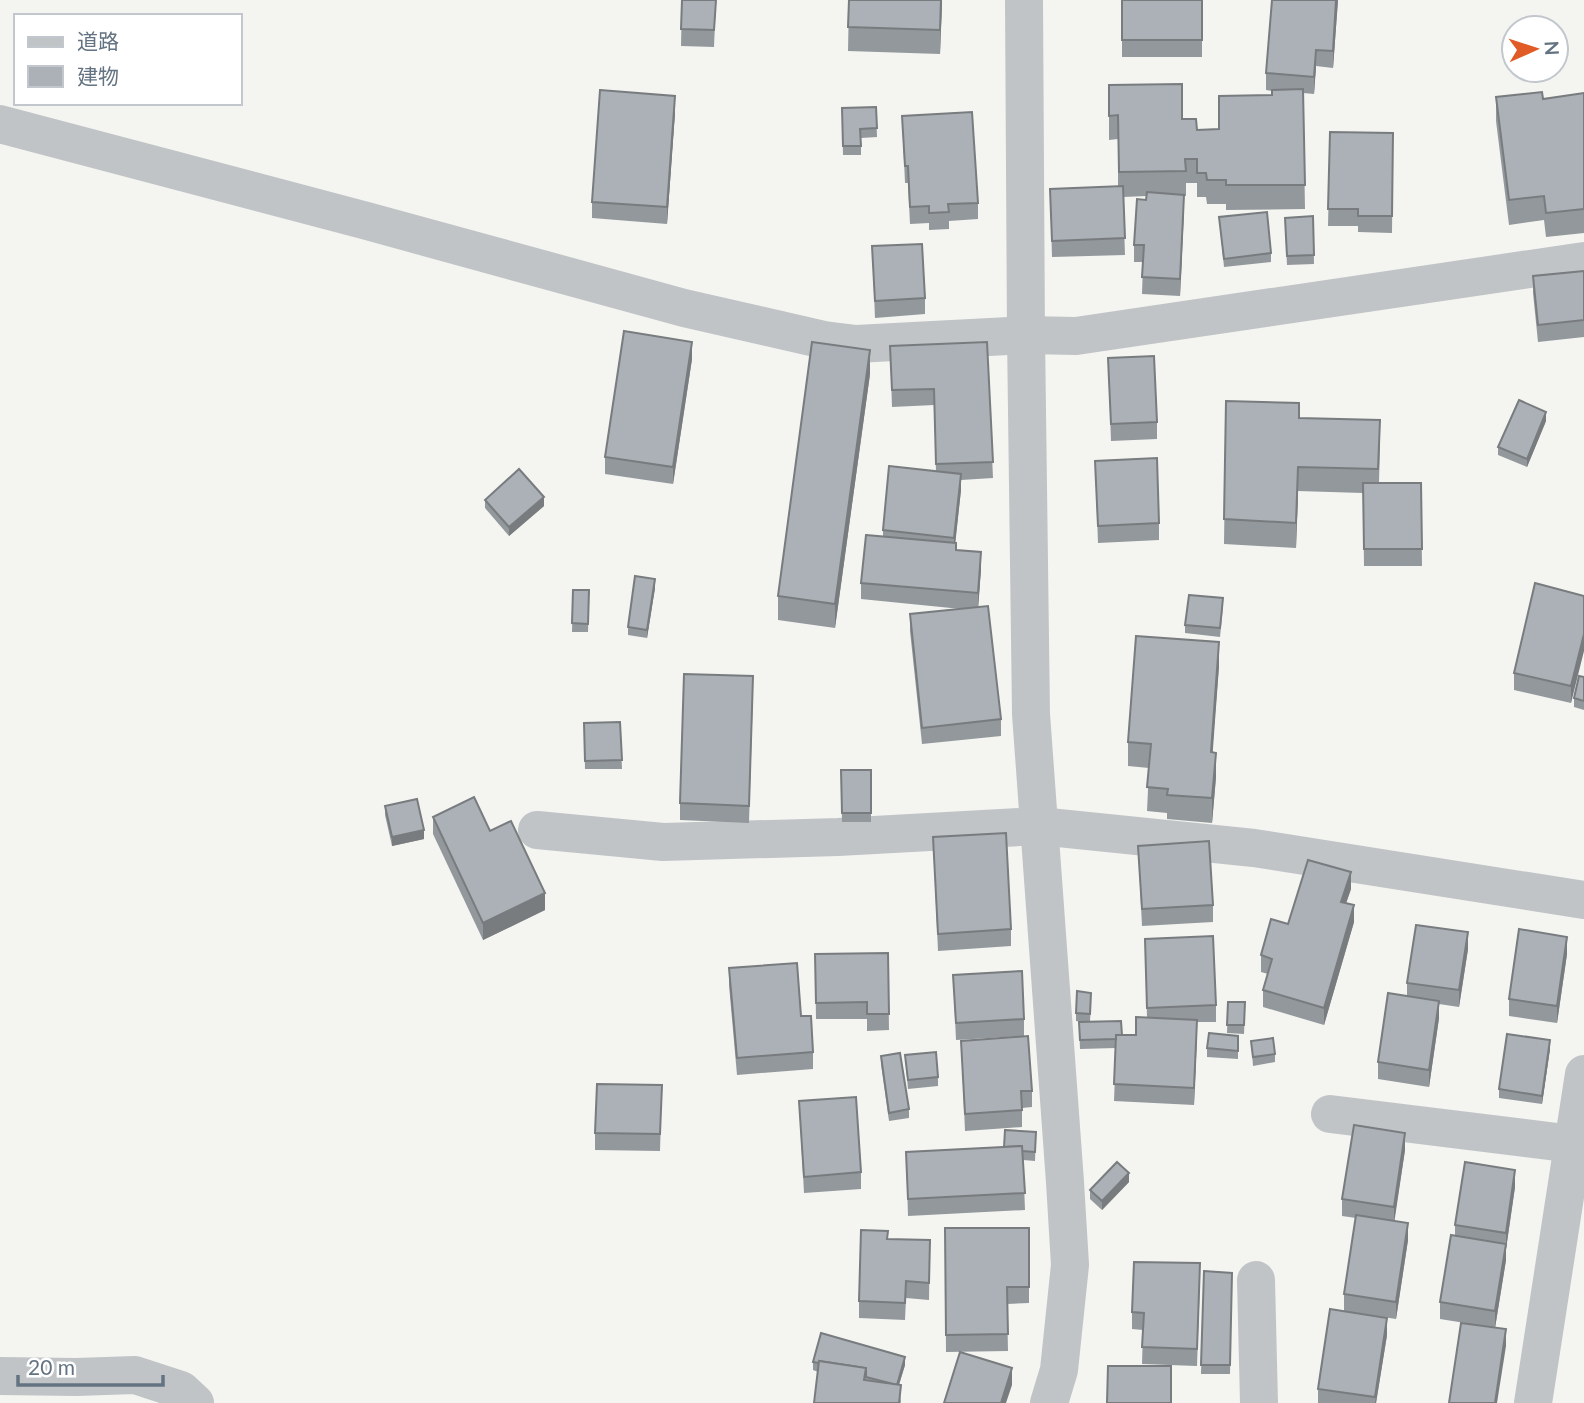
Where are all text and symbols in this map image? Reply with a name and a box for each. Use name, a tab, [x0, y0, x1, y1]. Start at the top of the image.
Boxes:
legend	[14, 14, 242, 105]
north arrow	[1500, 14, 1570, 84]
text: 道路	[77, 28, 119, 53]
text: N	[1541, 40, 1564, 56]
text: 建物	[77, 63, 119, 88]
scale bar	[18, 1344, 163, 1388]
text: 20 m	[28, 1354, 75, 1379]

